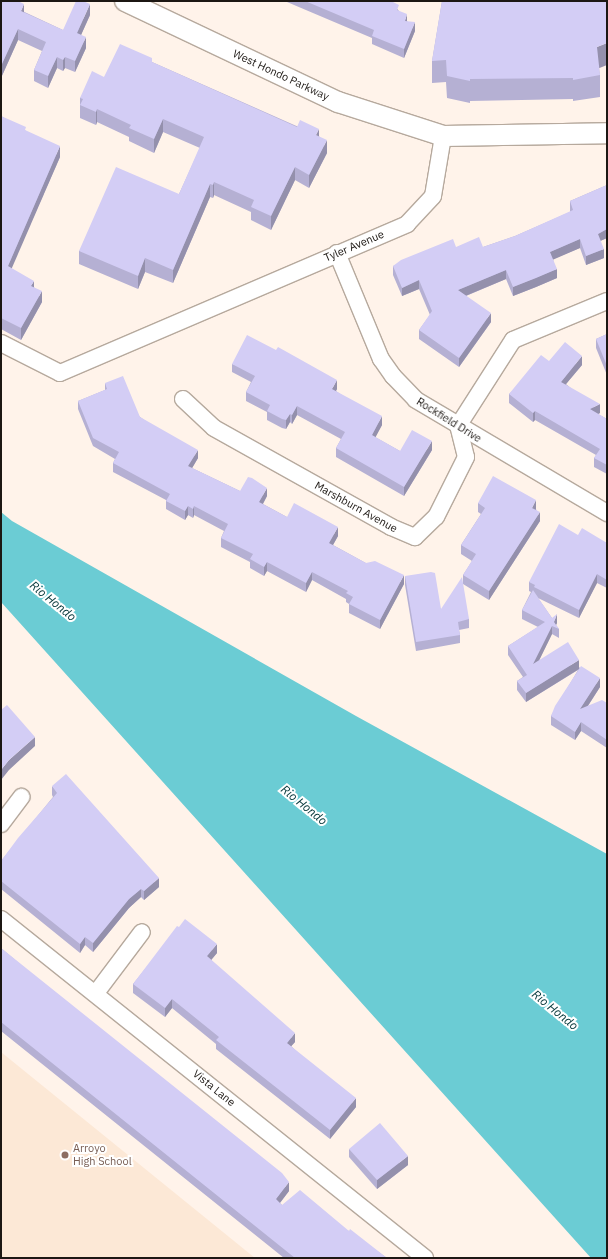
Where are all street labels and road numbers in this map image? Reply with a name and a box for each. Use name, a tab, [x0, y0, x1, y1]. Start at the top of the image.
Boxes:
street label: West Hondo Parkway	[231, 47, 331, 103]
street label: Tyler Avenue	[322, 227, 386, 265]
street label: Rockfield Drive	[414, 395, 484, 445]
street label: Marshburn Avenue	[312, 479, 400, 535]
street label: Vista Lane	[190, 1067, 238, 1109]

